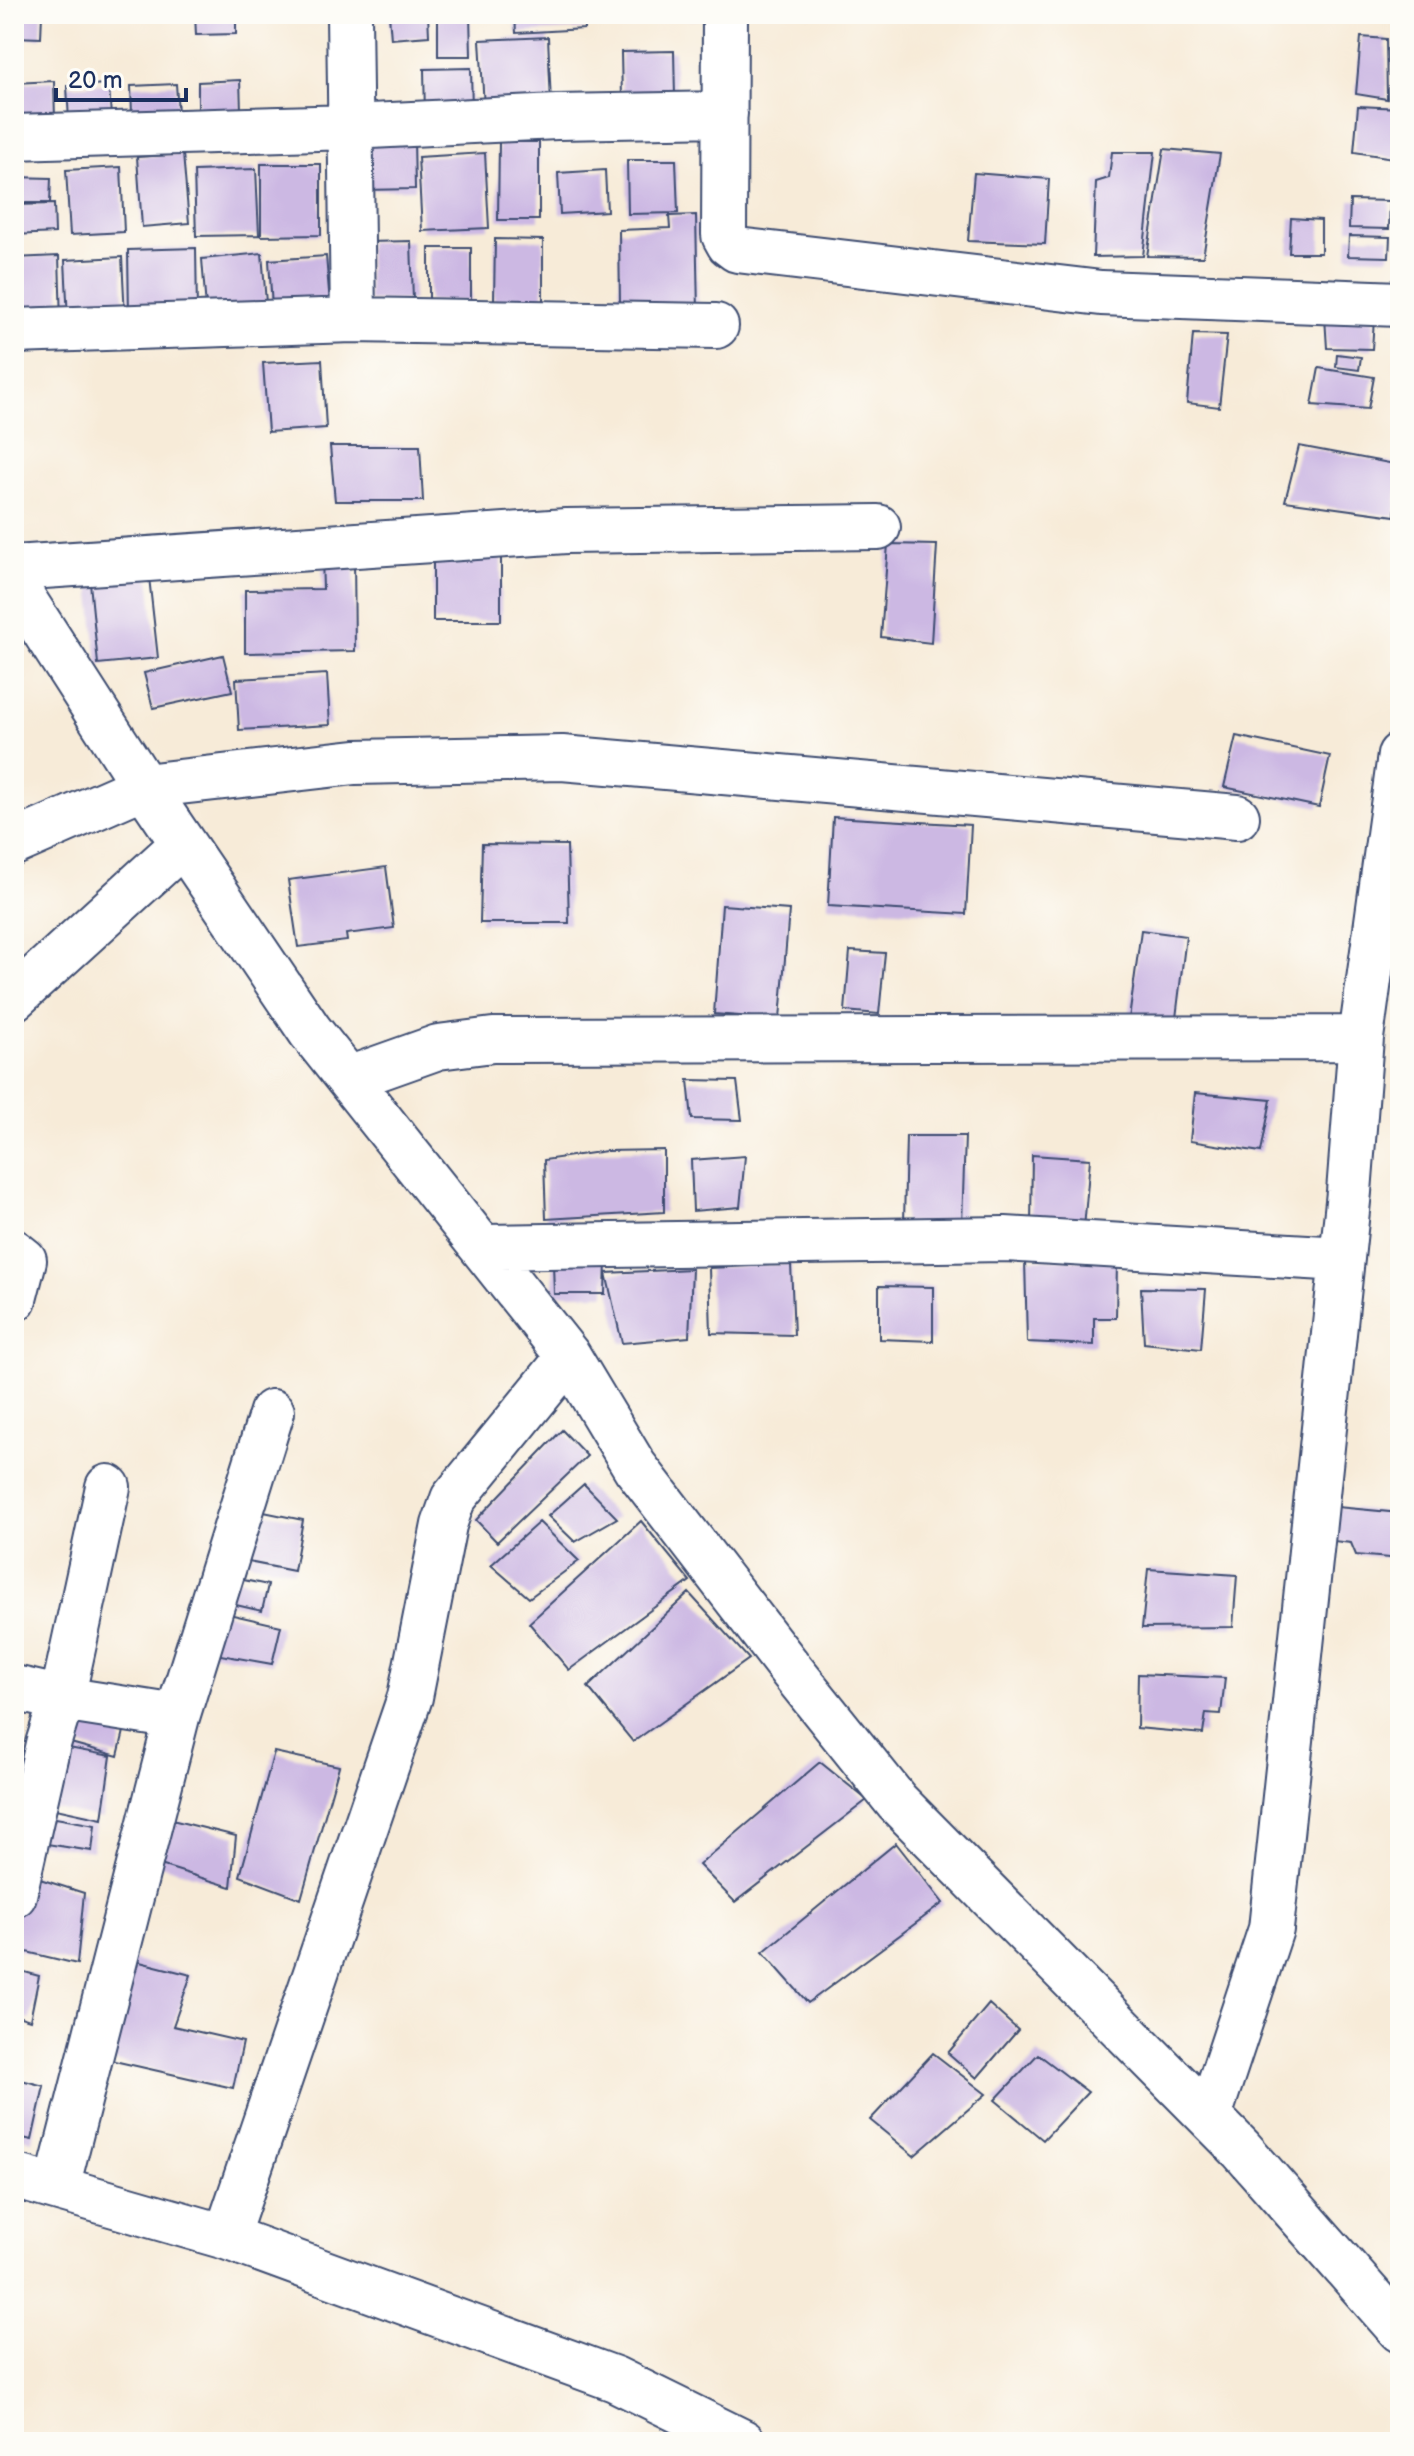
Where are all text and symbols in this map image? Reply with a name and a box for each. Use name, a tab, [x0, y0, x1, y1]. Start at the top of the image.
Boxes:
scale bar	[56, 52, 186, 102]
text: 20 m	[68, 66, 123, 95]

